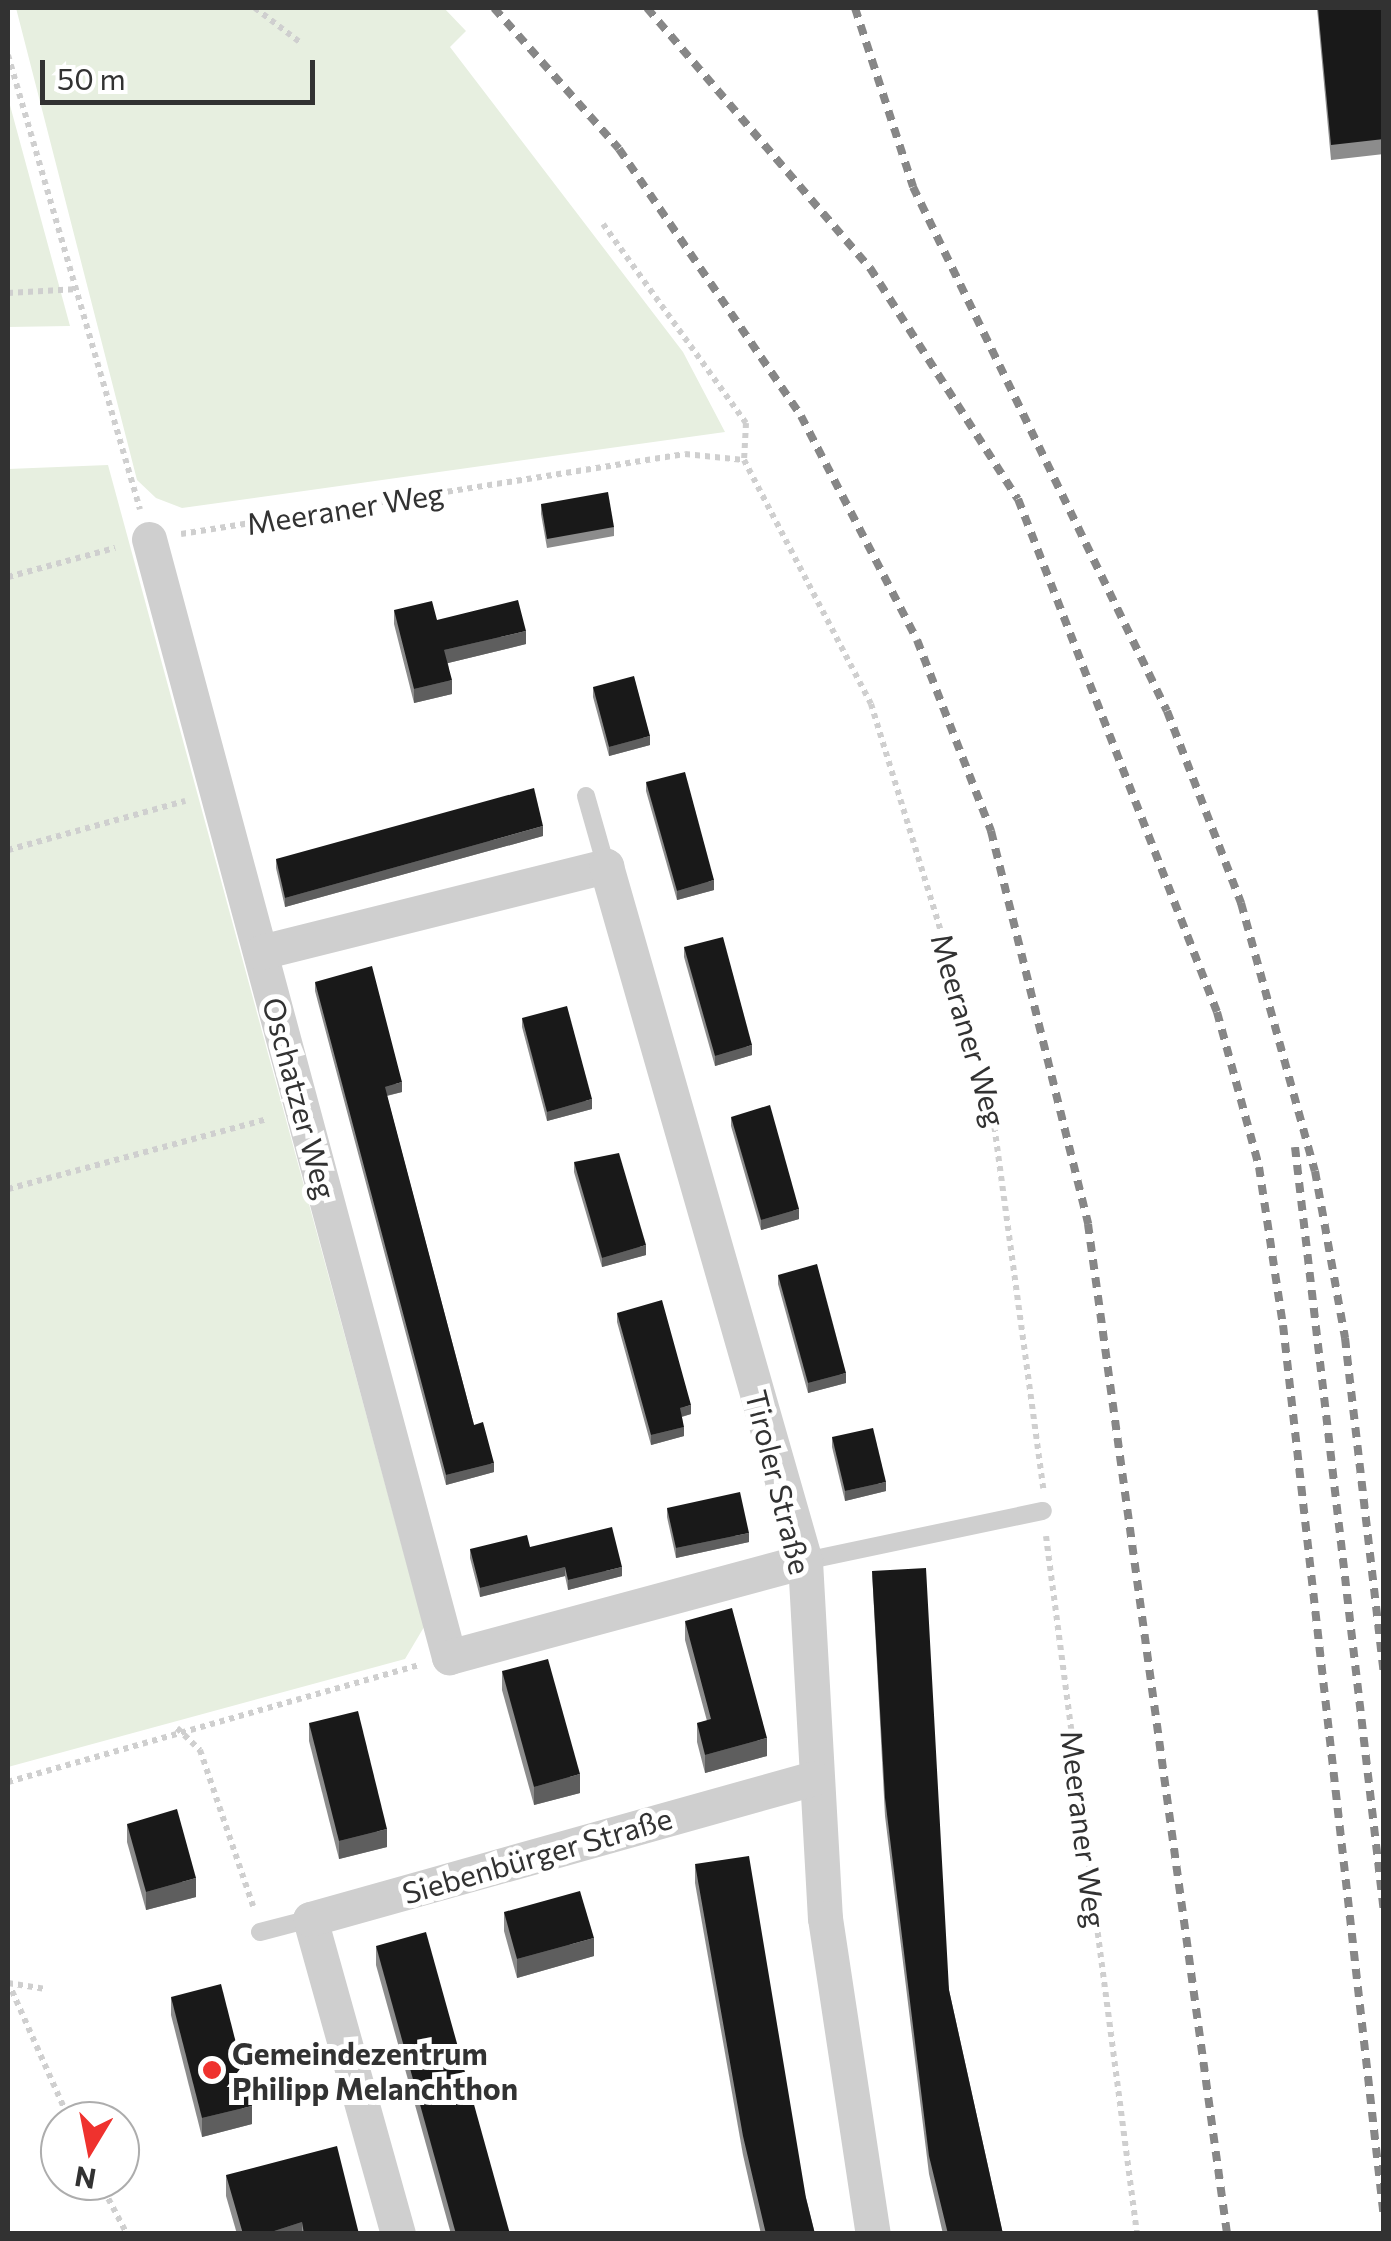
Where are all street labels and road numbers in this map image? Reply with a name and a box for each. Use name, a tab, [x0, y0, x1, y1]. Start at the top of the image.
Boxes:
street label: Meeraner Weg	[244, 475, 446, 541]
street label: Meeraner Weg	[924, 929, 1014, 1131]
street label: Oschatzer Weg	[256, 993, 344, 1203]
street label: Tiroler Straße	[739, 1386, 819, 1578]
street label: Meeraner Weg	[1054, 1728, 1114, 1930]
street label: Siebenbürger Straße	[398, 1799, 676, 1911]

